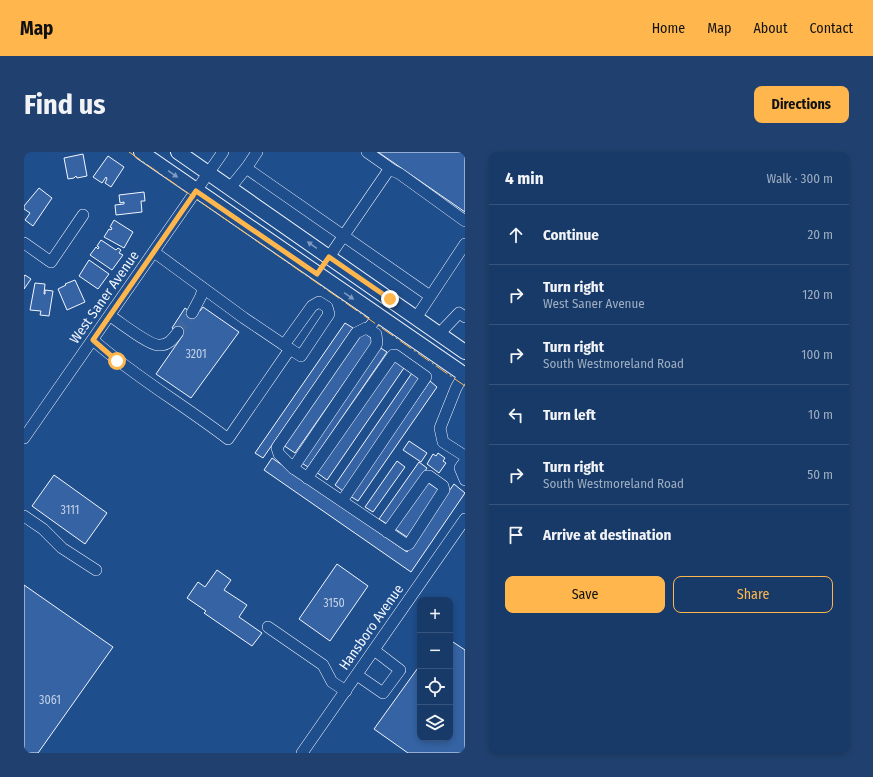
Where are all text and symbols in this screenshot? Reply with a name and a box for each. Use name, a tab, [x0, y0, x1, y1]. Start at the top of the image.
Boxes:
text: Map	[20, 17, 53, 40]
text: Home	[652, 20, 685, 37]
text: Map	[707, 20, 731, 37]
text: About	[753, 20, 788, 37]
text: Contact	[810, 20, 853, 37]
button: Directions	[754, 86, 849, 123]
text: Find us	[24, 88, 106, 121]
text: 4 min	[505, 168, 544, 189]
one-way arrow	[168, 170, 178, 178]
text: Walk · 300 m	[767, 171, 833, 186]
icon: ahead	[505, 224, 527, 246]
text: Continue	[543, 226, 599, 244]
text: 20 m	[807, 227, 833, 242]
one-way arrow	[307, 241, 317, 249]
street label: West Saner Avenue	[66, 248, 143, 347]
text: Turn right	[543, 278, 604, 296]
icon: right	[505, 284, 527, 306]
text: 120 m	[802, 287, 833, 302]
route end	[381, 290, 399, 308]
one-way arrow	[344, 292, 354, 300]
text: West Saner Avenue	[543, 296, 645, 311]
text: Turn right	[543, 338, 604, 356]
icon: right	[505, 344, 527, 366]
house number: 3201	[185, 347, 207, 361]
text: 100 m	[801, 347, 833, 362]
route start	[108, 352, 126, 370]
text: South Westmoreland Road	[543, 356, 684, 371]
icon: left	[505, 404, 527, 426]
text: Turn left	[543, 406, 596, 424]
text: 10 m	[808, 407, 833, 422]
text: Turn right	[543, 458, 604, 476]
icon: right	[505, 464, 527, 486]
text: 50 m	[807, 467, 833, 482]
text: South Westmoreland Road	[543, 476, 684, 491]
house number: 3111	[61, 503, 79, 517]
icon: arrive	[505, 524, 527, 546]
text: Arrive at destination	[543, 526, 671, 544]
button: Save	[505, 576, 665, 613]
button: Share	[673, 576, 833, 613]
street label: Hansboro Avenue	[336, 581, 407, 673]
house number: 3150	[323, 596, 345, 610]
map controls	[417, 597, 453, 741]
button: +	[417, 597, 453, 633]
button: −	[417, 633, 453, 669]
button: locate	[417, 669, 453, 705]
house number: 3061	[39, 693, 61, 707]
button: layers	[417, 705, 453, 741]

